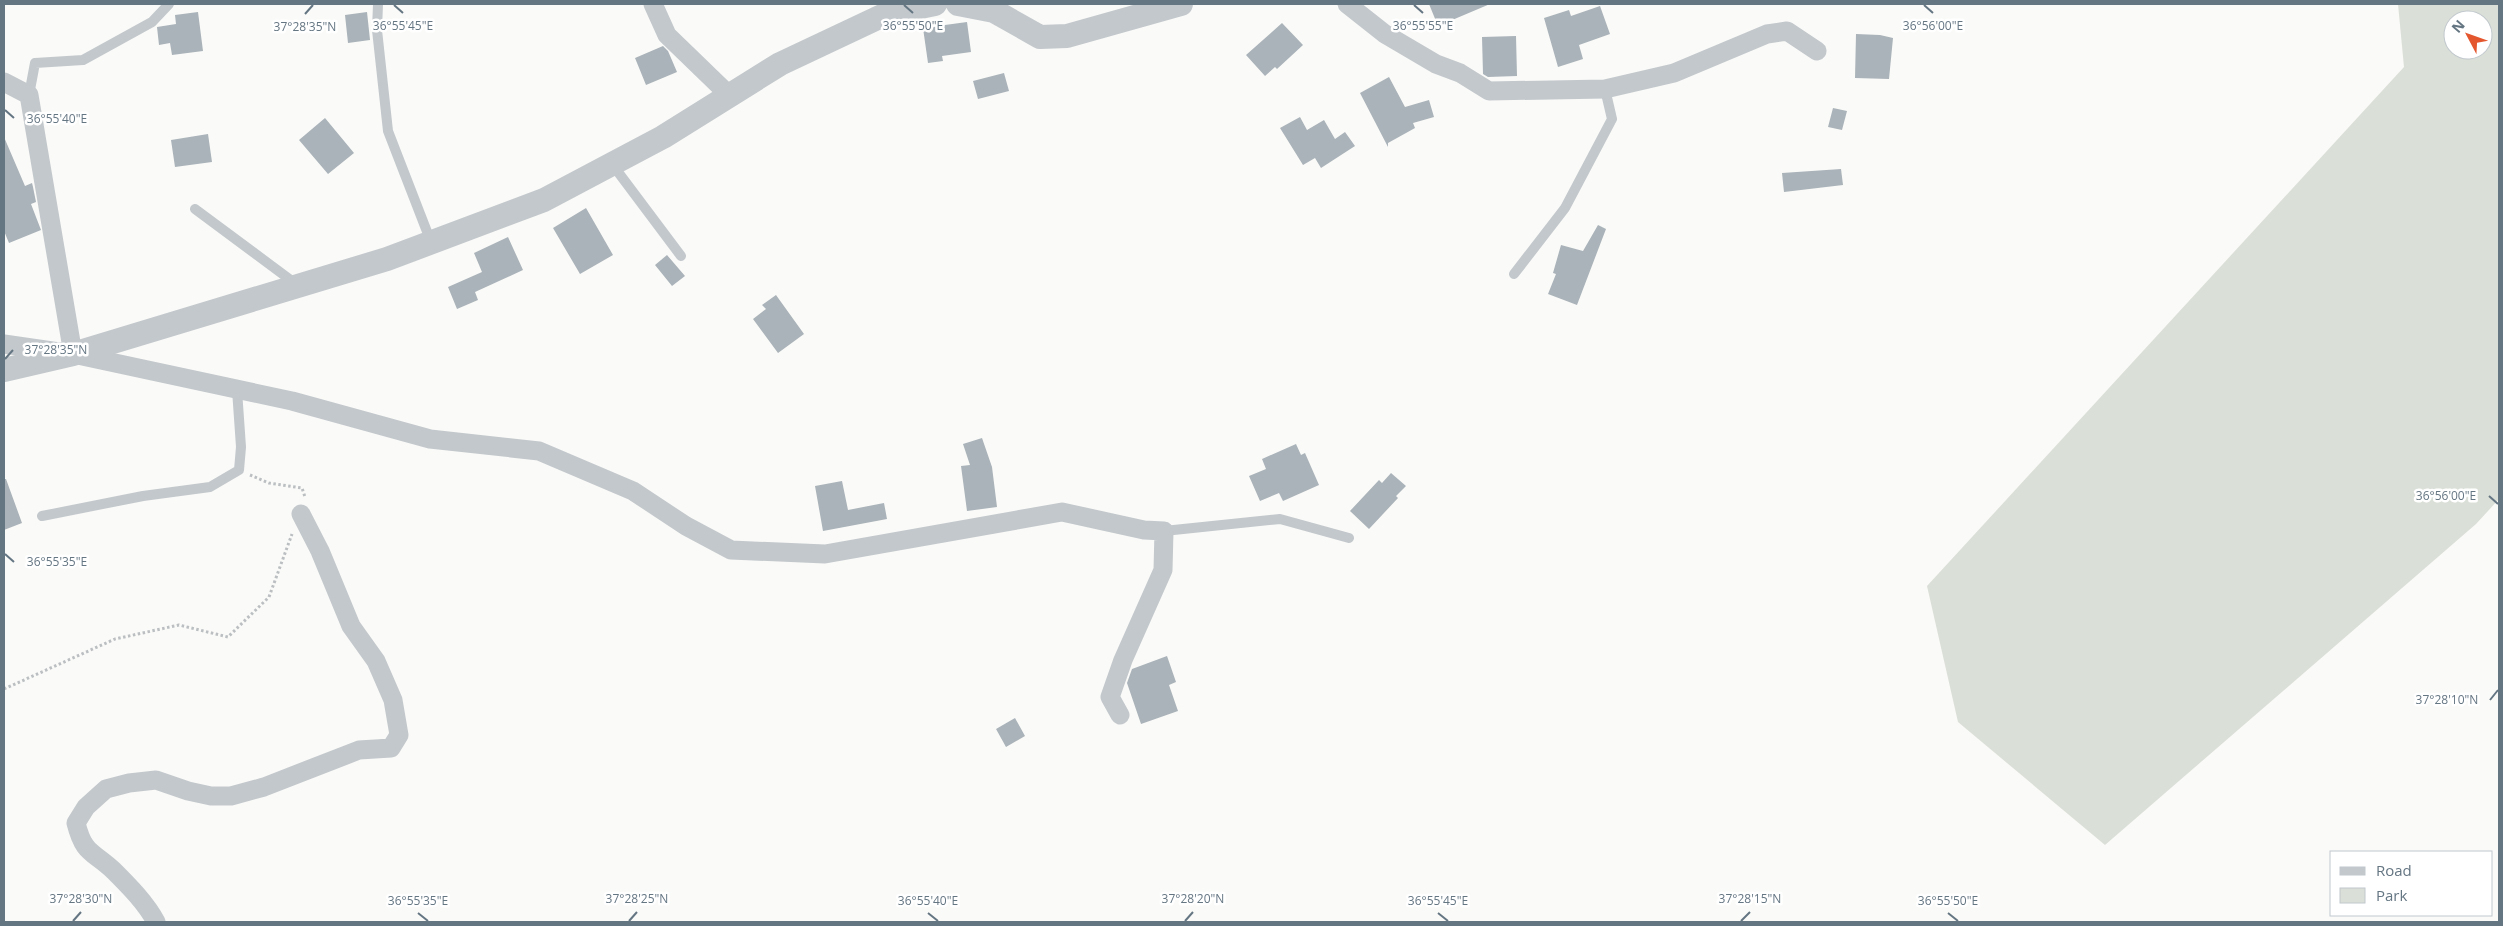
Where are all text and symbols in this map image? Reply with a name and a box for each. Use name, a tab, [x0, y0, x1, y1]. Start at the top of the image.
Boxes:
north arrow	[2443, 10, 2493, 60]
text: N	[2447, 16, 2469, 37]
text: 36°55'45"E	[373, 17, 433, 34]
text: 36°55'50"E	[883, 17, 943, 34]
text: 36°55'55"E	[1393, 17, 1453, 34]
text: 36°56'00"E	[1903, 17, 1963, 34]
text: 37°28'35"N	[274, 18, 336, 35]
text: 36°55'40"E	[27, 110, 87, 127]
text: 37°28'35"N	[25, 341, 87, 358]
text: 36°56'00"E	[2416, 487, 2476, 504]
text: 36°55'35"E	[27, 553, 87, 570]
text: 37°28'10"N	[2416, 691, 2478, 708]
legend	[2330, 851, 2493, 916]
text: Road	[2376, 860, 2412, 880]
text: Park	[2376, 885, 2407, 905]
text: 37°28'30"N	[50, 890, 112, 907]
text: 37°28'25"N	[606, 890, 668, 907]
text: 37°28'20"N	[1162, 890, 1224, 907]
text: 37°28'15"N	[1719, 890, 1781, 907]
text: 36°55'35"E	[388, 892, 448, 909]
text: 36°55'40"E	[898, 892, 958, 909]
text: 36°55'45"E	[1408, 892, 1468, 909]
text: 36°55'50"E	[1918, 892, 1978, 909]

